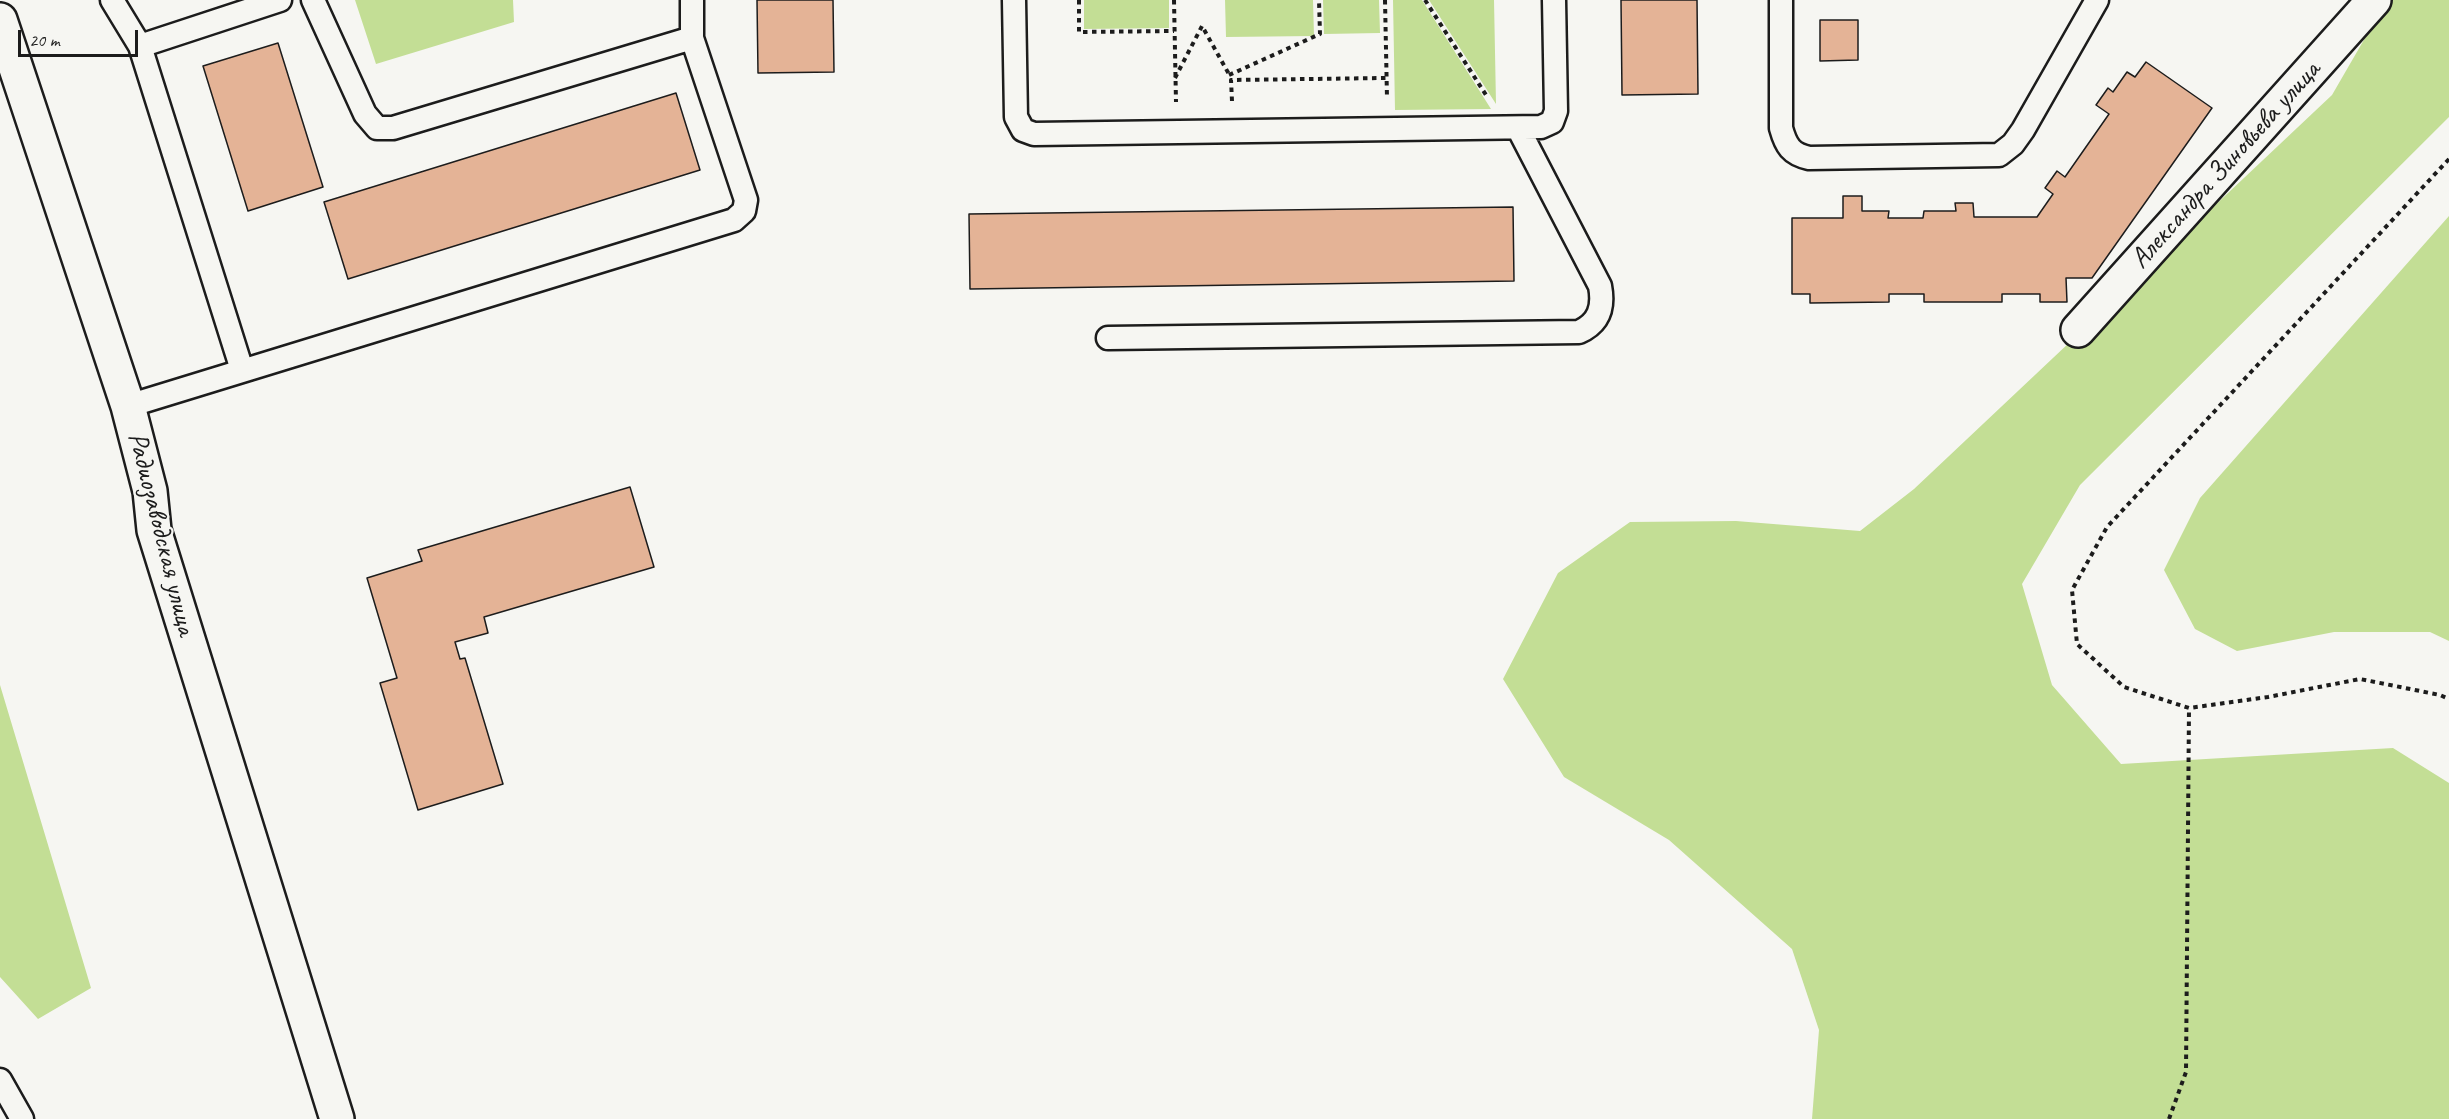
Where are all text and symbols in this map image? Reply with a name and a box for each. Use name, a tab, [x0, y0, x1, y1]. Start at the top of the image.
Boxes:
scale bar	[21, 18, 141, 56]
text: 20 m	[29, 29, 60, 51]
street label: Александра Зиновьева улица	[2124, 54, 2328, 276]
street label: Радиозаводская улица	[120, 429, 202, 639]

